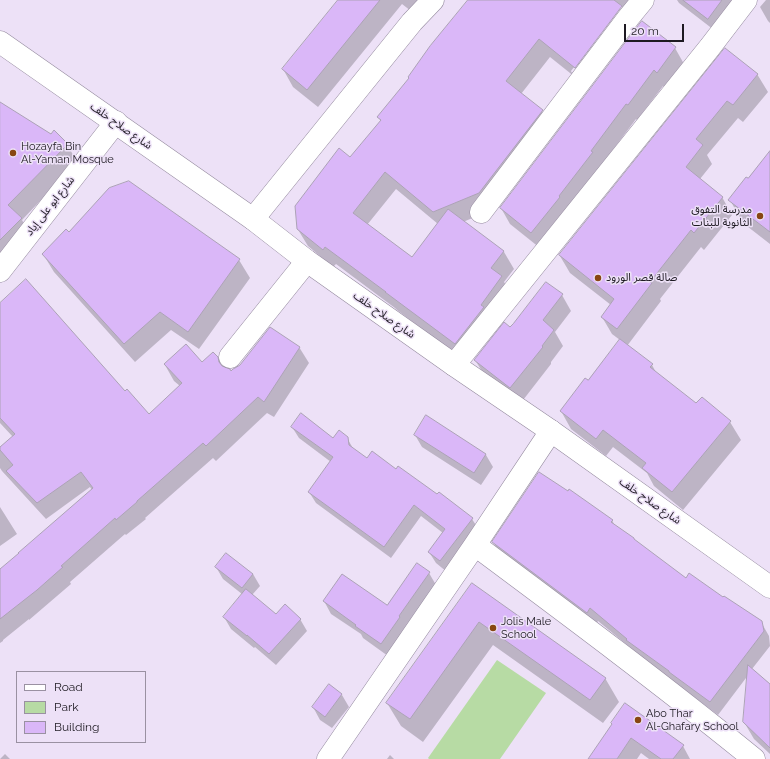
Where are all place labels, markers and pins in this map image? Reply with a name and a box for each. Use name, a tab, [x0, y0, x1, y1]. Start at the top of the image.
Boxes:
place label: Hozayfa Bin Al-Yaman Mosque	[21, 140, 114, 166]
marker: Hozayfa Bin Al-Yaman Mosque	[8, 148, 18, 158]
place label: مدرسة التفوق الثانوية للبنات	[691, 203, 752, 229]
marker: مدرسة التفوق الثانوية للبنات	[755, 211, 765, 221]
place label: صالة قصر الورود	[606, 271, 678, 285]
marker: صالة قصر الورود	[593, 273, 603, 283]
place label: Jolis Male School	[501, 615, 551, 641]
marker: Jolis Male School	[488, 623, 498, 633]
place label: Abo Thar Al-Ghafary School	[646, 707, 739, 733]
marker: Abo Thar Al-Ghafary School	[633, 715, 643, 725]

